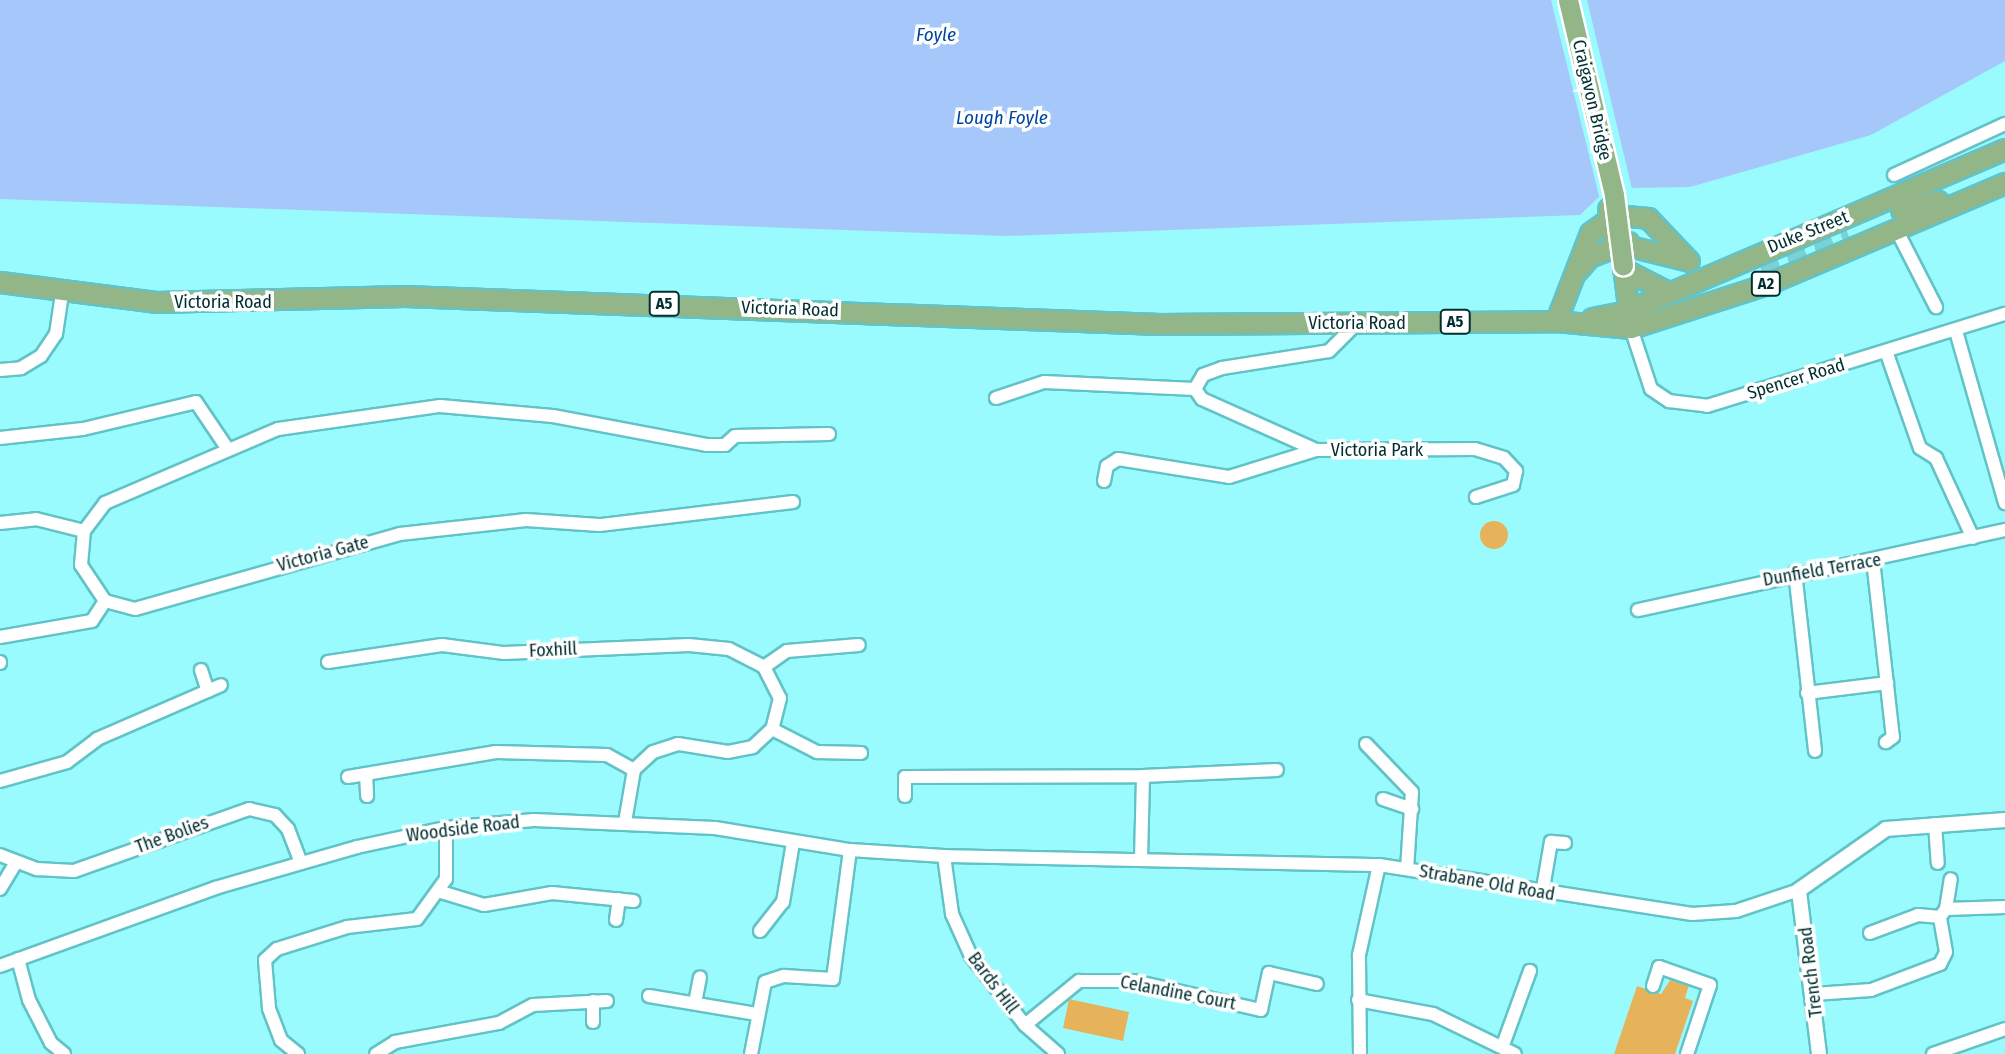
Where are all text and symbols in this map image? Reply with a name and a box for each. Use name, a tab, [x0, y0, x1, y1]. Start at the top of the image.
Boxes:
water label: Foyle	[916, 24, 956, 46]
street label: Craigavon Bridge	[1568, 38, 1616, 162]
water label: Lough Foyle	[956, 107, 1048, 129]
street label: Duke Street	[1764, 206, 1852, 258]
road number: A2	[1750, 272, 1782, 296]
street label: Victoria Road	[174, 291, 272, 313]
road number: A5	[648, 292, 680, 316]
street label: Victoria Road	[741, 297, 839, 321]
road number: A5	[1439, 310, 1471, 334]
street label: Victoria Road	[1308, 312, 1406, 334]
street label: Spencer Road	[1745, 354, 1847, 404]
street label: Victoria Park	[1331, 439, 1423, 461]
street label: Victoria Gate	[275, 531, 371, 577]
street label: Dunfield Terrace	[1761, 549, 1883, 591]
street label: Foxhill	[528, 638, 578, 662]
street label: Woodside Road	[405, 811, 521, 847]
street label: The Bolies	[133, 812, 211, 858]
street label: Strabane Old Road	[1417, 860, 1557, 906]
street label: Trench Road	[1795, 926, 1827, 1018]
street label: Bards Hill	[963, 948, 1023, 1018]
street label: Celandine Court	[1118, 971, 1238, 1015]

